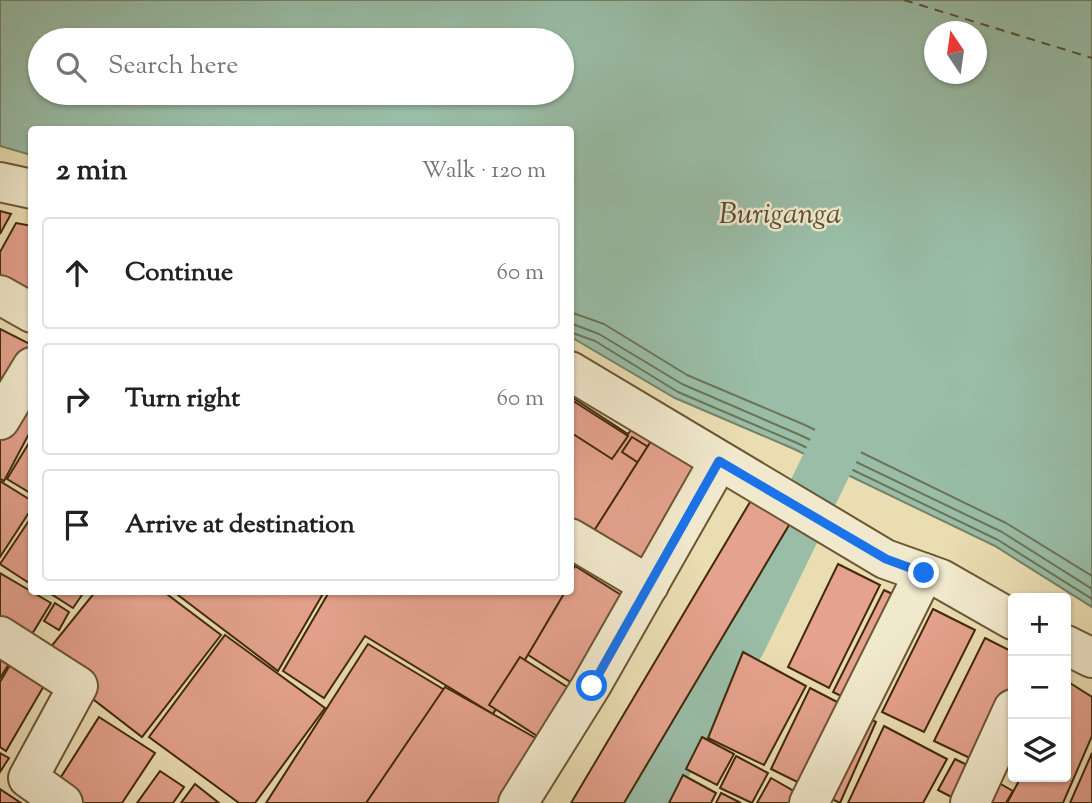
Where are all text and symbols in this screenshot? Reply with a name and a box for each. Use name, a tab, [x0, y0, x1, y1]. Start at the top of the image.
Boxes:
north arrow	[924, 21, 987, 84]
search box	[28, 28, 574, 105]
icon: search	[52, 48, 90, 86]
text: Search here	[108, 48, 238, 85]
text: 2 min	[56, 150, 128, 193]
text: Walk · 120 m	[422, 155, 546, 188]
water label: Buriganga	[719, 194, 841, 237]
icon: ahead	[58, 254, 96, 292]
text: Continue	[125, 255, 233, 292]
text: 60 m	[496, 257, 544, 290]
icon: right	[58, 380, 96, 418]
text: Turn right	[125, 381, 240, 418]
text: 60 m	[496, 383, 544, 416]
icon: arrive	[58, 506, 96, 544]
text: Arrive at destination	[125, 507, 355, 544]
route end	[908, 557, 939, 588]
map controls	[1008, 593, 1071, 782]
button: +	[1008, 593, 1071, 656]
button: −	[1008, 656, 1071, 719]
route start	[576, 670, 607, 701]
button: layers	[1008, 719, 1071, 782]

